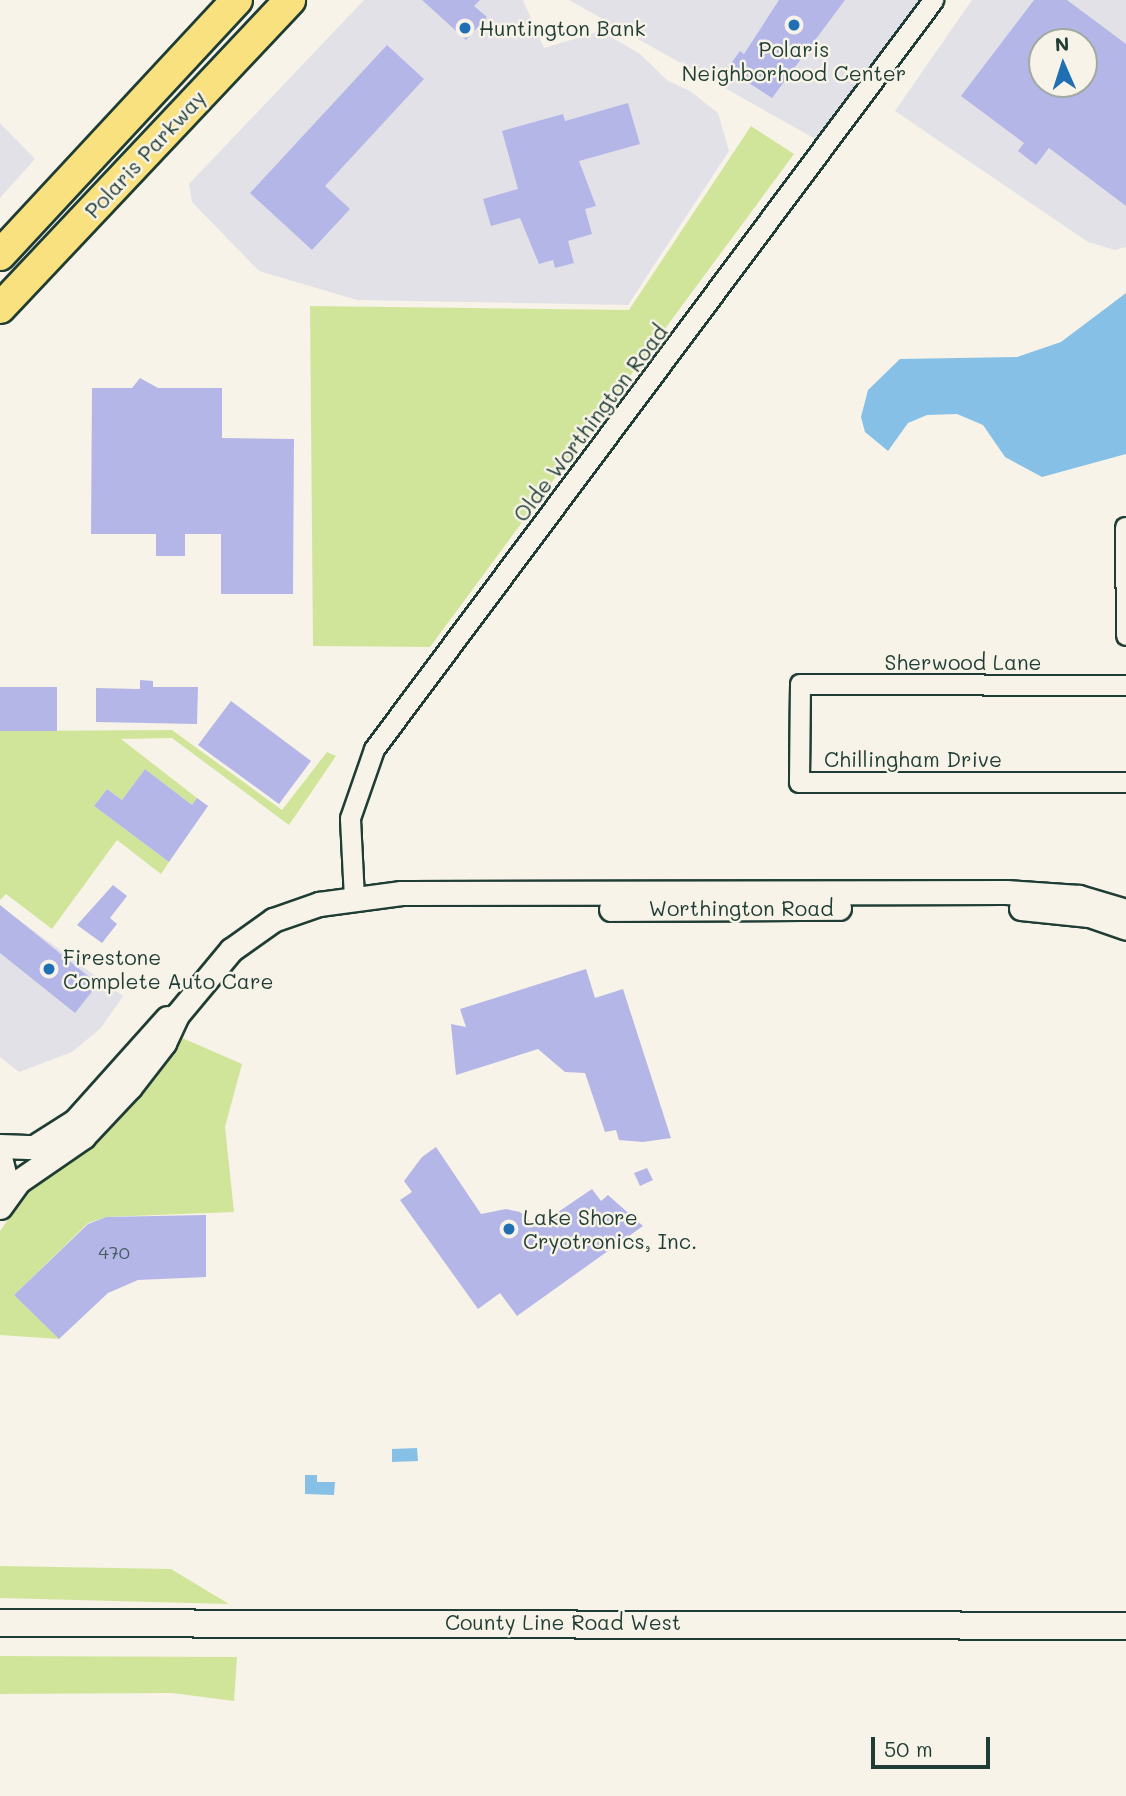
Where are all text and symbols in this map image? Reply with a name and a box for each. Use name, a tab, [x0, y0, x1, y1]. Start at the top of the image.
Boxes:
place label: Huntington Bank	[479, 15, 646, 41]
marker: Polaris Neighborhood Center	[786, 17, 802, 33]
marker: Huntington Bank	[457, 20, 473, 36]
north arrow	[1028, 28, 1098, 98]
text: N	[1054, 31, 1070, 56]
place label: Polaris Neighborhood Center	[682, 36, 906, 86]
street label: Polaris Parkway	[79, 85, 211, 223]
street label: Olde Worthington Road	[508, 320, 672, 526]
street label: Sherwood Lane	[884, 649, 1042, 675]
street label: Chillingham Drive	[824, 746, 1002, 772]
street label: Worthington Road	[648, 895, 834, 921]
place label: Firestone Complete Auto Care	[63, 944, 273, 994]
marker: Firestone Complete Auto Care	[41, 961, 57, 977]
place label: Lake Shore Cryotronics, Inc.	[523, 1204, 697, 1254]
marker: Lake Shore Cryotronics, Inc.	[501, 1221, 517, 1237]
house number: 470	[98, 1241, 130, 1263]
street label: County Line Road West	[445, 1609, 681, 1635]
scale bar	[874, 1722, 993, 1766]
text: 50 m	[884, 1735, 933, 1762]

